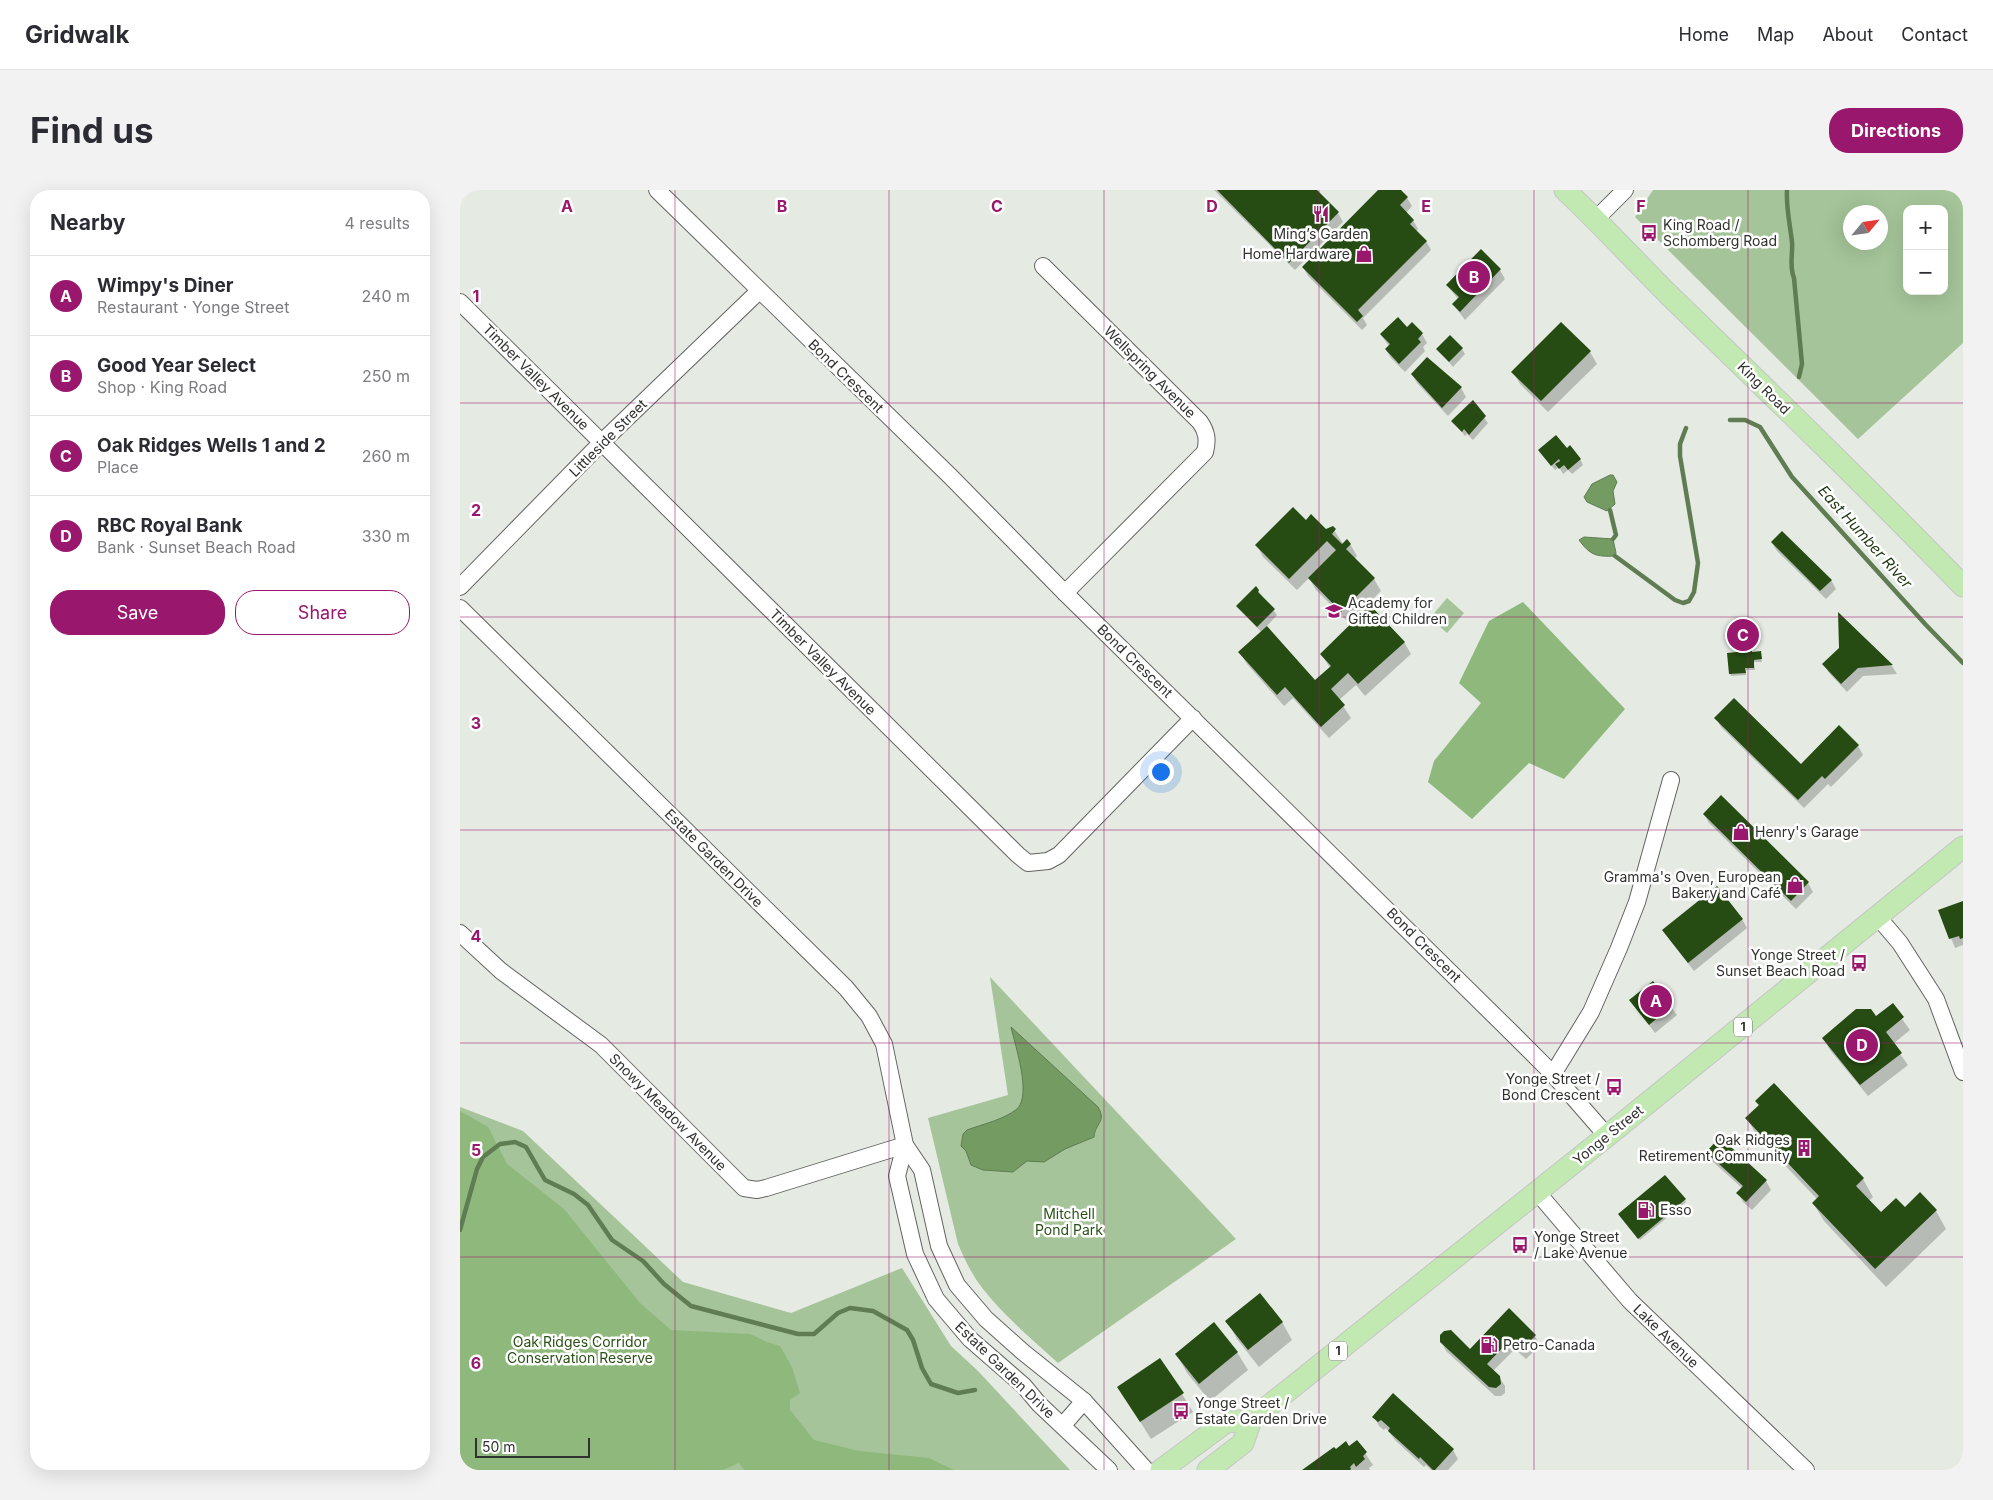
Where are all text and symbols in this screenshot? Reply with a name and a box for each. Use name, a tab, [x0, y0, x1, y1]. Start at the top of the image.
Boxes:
text: Gridwalk	[25, 20, 129, 49]
text: Home	[1679, 24, 1729, 45]
text: Map	[1757, 24, 1794, 45]
text: About	[1822, 24, 1873, 45]
text: Contact	[1901, 24, 1968, 45]
button: Directions	[1829, 108, 1963, 153]
text: Find us	[30, 109, 154, 151]
text: A	[561, 196, 573, 216]
text: B	[777, 196, 787, 216]
text: C	[991, 196, 1003, 216]
text: D	[1206, 196, 1218, 216]
text: E	[1421, 196, 1431, 216]
text: F	[1636, 196, 1646, 216]
restaurant icon: Ming’s Garden	[1311, 204, 1331, 224]
north arrow	[1843, 205, 1888, 250]
map controls	[1903, 205, 1948, 295]
button: +	[1903, 205, 1948, 250]
text: Nearby	[50, 210, 125, 235]
text: 4 results	[345, 213, 410, 233]
place label: King Road / Schomberg Road	[1663, 216, 1777, 249]
bus stop icon: King Road / Schomberg Road	[1639, 223, 1659, 243]
place label: Ming’s Garden	[1273, 225, 1369, 242]
shop icon: Home Hardware	[1354, 244, 1374, 264]
place label: Home Hardware	[1242, 245, 1350, 262]
button: −	[1903, 250, 1948, 295]
pin: B	[1458, 258, 1490, 296]
text: Wimpy's Diner	[97, 274, 233, 297]
text: A	[60, 286, 72, 306]
text: 240 m	[362, 286, 410, 306]
text: 1	[473, 286, 479, 306]
text: Restaurant · Yonge Street	[97, 297, 289, 317]
street label: Timber Valley Avenue	[480, 320, 593, 433]
street label: Wellspring Avenue	[1101, 322, 1200, 421]
street label: Bond Crescent	[805, 335, 888, 416]
text: Good Year Select	[97, 354, 256, 377]
street label: King Road	[1734, 358, 1794, 418]
text: B	[61, 366, 71, 386]
text: 250 m	[362, 366, 410, 386]
text: Shop · King Road	[97, 377, 227, 397]
street label: Littleside Street	[565, 395, 650, 480]
text: Oak Ridges Wells 1 and 2	[97, 434, 326, 457]
text: C	[60, 446, 72, 466]
text: 260 m	[362, 446, 410, 466]
text: Place	[97, 457, 139, 477]
water label: East Humber River	[1814, 481, 1917, 592]
text: 2	[471, 500, 481, 520]
text: RBC Royal Bank	[97, 514, 243, 537]
text: D	[60, 526, 72, 546]
text: 330 m	[362, 526, 410, 546]
text: Bank · Sunset Beach Road	[97, 537, 296, 557]
button: Save	[50, 590, 225, 635]
button: Share	[235, 590, 410, 635]
place label: Academy for Gifted Children	[1348, 594, 1447, 627]
school or university icon: Academy for Gifted Children	[1324, 601, 1344, 621]
street label: Timber Valley Avenue	[767, 605, 880, 718]
pin: C	[1727, 616, 1759, 654]
street label: Bond Crescent	[1094, 620, 1177, 701]
text: 3	[471, 713, 481, 733]
your location	[1148, 759, 1174, 785]
street label: Estate Garden Drive	[662, 805, 767, 910]
shop icon: Henry's Garage	[1731, 822, 1751, 842]
place label: Henry's Garage	[1755, 823, 1859, 840]
place label: Gramma's Oven, European Bakery and Café	[1604, 868, 1781, 901]
shop icon: Gramma's Oven, European Bakery and Café	[1785, 875, 1805, 895]
street label: Bond Crescent	[1384, 904, 1465, 986]
text: 4	[471, 926, 482, 946]
place label: Yonge Street / Sunset Beach Road	[1716, 946, 1845, 979]
bus stop icon: Yonge Street / Sunset Beach Road	[1849, 953, 1869, 973]
pin: A	[1640, 982, 1672, 1020]
road number: 1	[1734, 1018, 1752, 1036]
pin: D	[1846, 1026, 1878, 1064]
street label: Snowy Meadow Avenue	[606, 1050, 730, 1174]
place label: Yonge Street / Bond Crescent	[1502, 1070, 1600, 1103]
bus stop icon: Yonge Street / Bond Crescent	[1604, 1077, 1624, 1097]
street label: Yonge Street	[1569, 1101, 1646, 1168]
place label: Oak Ridges Retirement Community	[1639, 1131, 1790, 1164]
building icon: Oak Ridges Retirement Community	[1794, 1138, 1814, 1158]
text: 5	[471, 1140, 481, 1160]
fuel station icon: Esso	[1636, 1200, 1656, 1220]
place label: Esso	[1660, 1201, 1692, 1218]
park label: Mitchell Pond Park	[1035, 1205, 1103, 1238]
place label: Yonge Street / Lake Avenue	[1534, 1228, 1627, 1261]
bus stop icon: Yonge Street / Lake Avenue	[1510, 1235, 1530, 1255]
street label: Lake Avenue	[1630, 1300, 1703, 1371]
street label: Estate Garden Drive	[952, 1318, 1059, 1422]
park label: Oak Ridges Corridor Conservation Reserve	[507, 1333, 653, 1366]
fuel station icon: Petro-Canada	[1479, 1335, 1499, 1355]
place label: Petro-Canada	[1503, 1336, 1595, 1353]
road number: 1	[1329, 1342, 1347, 1360]
text: 6	[471, 1353, 481, 1373]
place label: Yonge Street / Estate Garden Drive	[1195, 1394, 1327, 1427]
bus stop icon: Yonge Street / Estate Garden Drive	[1171, 1401, 1191, 1421]
scale bar	[475, 1435, 590, 1458]
text: 50 m	[482, 1438, 516, 1455]

